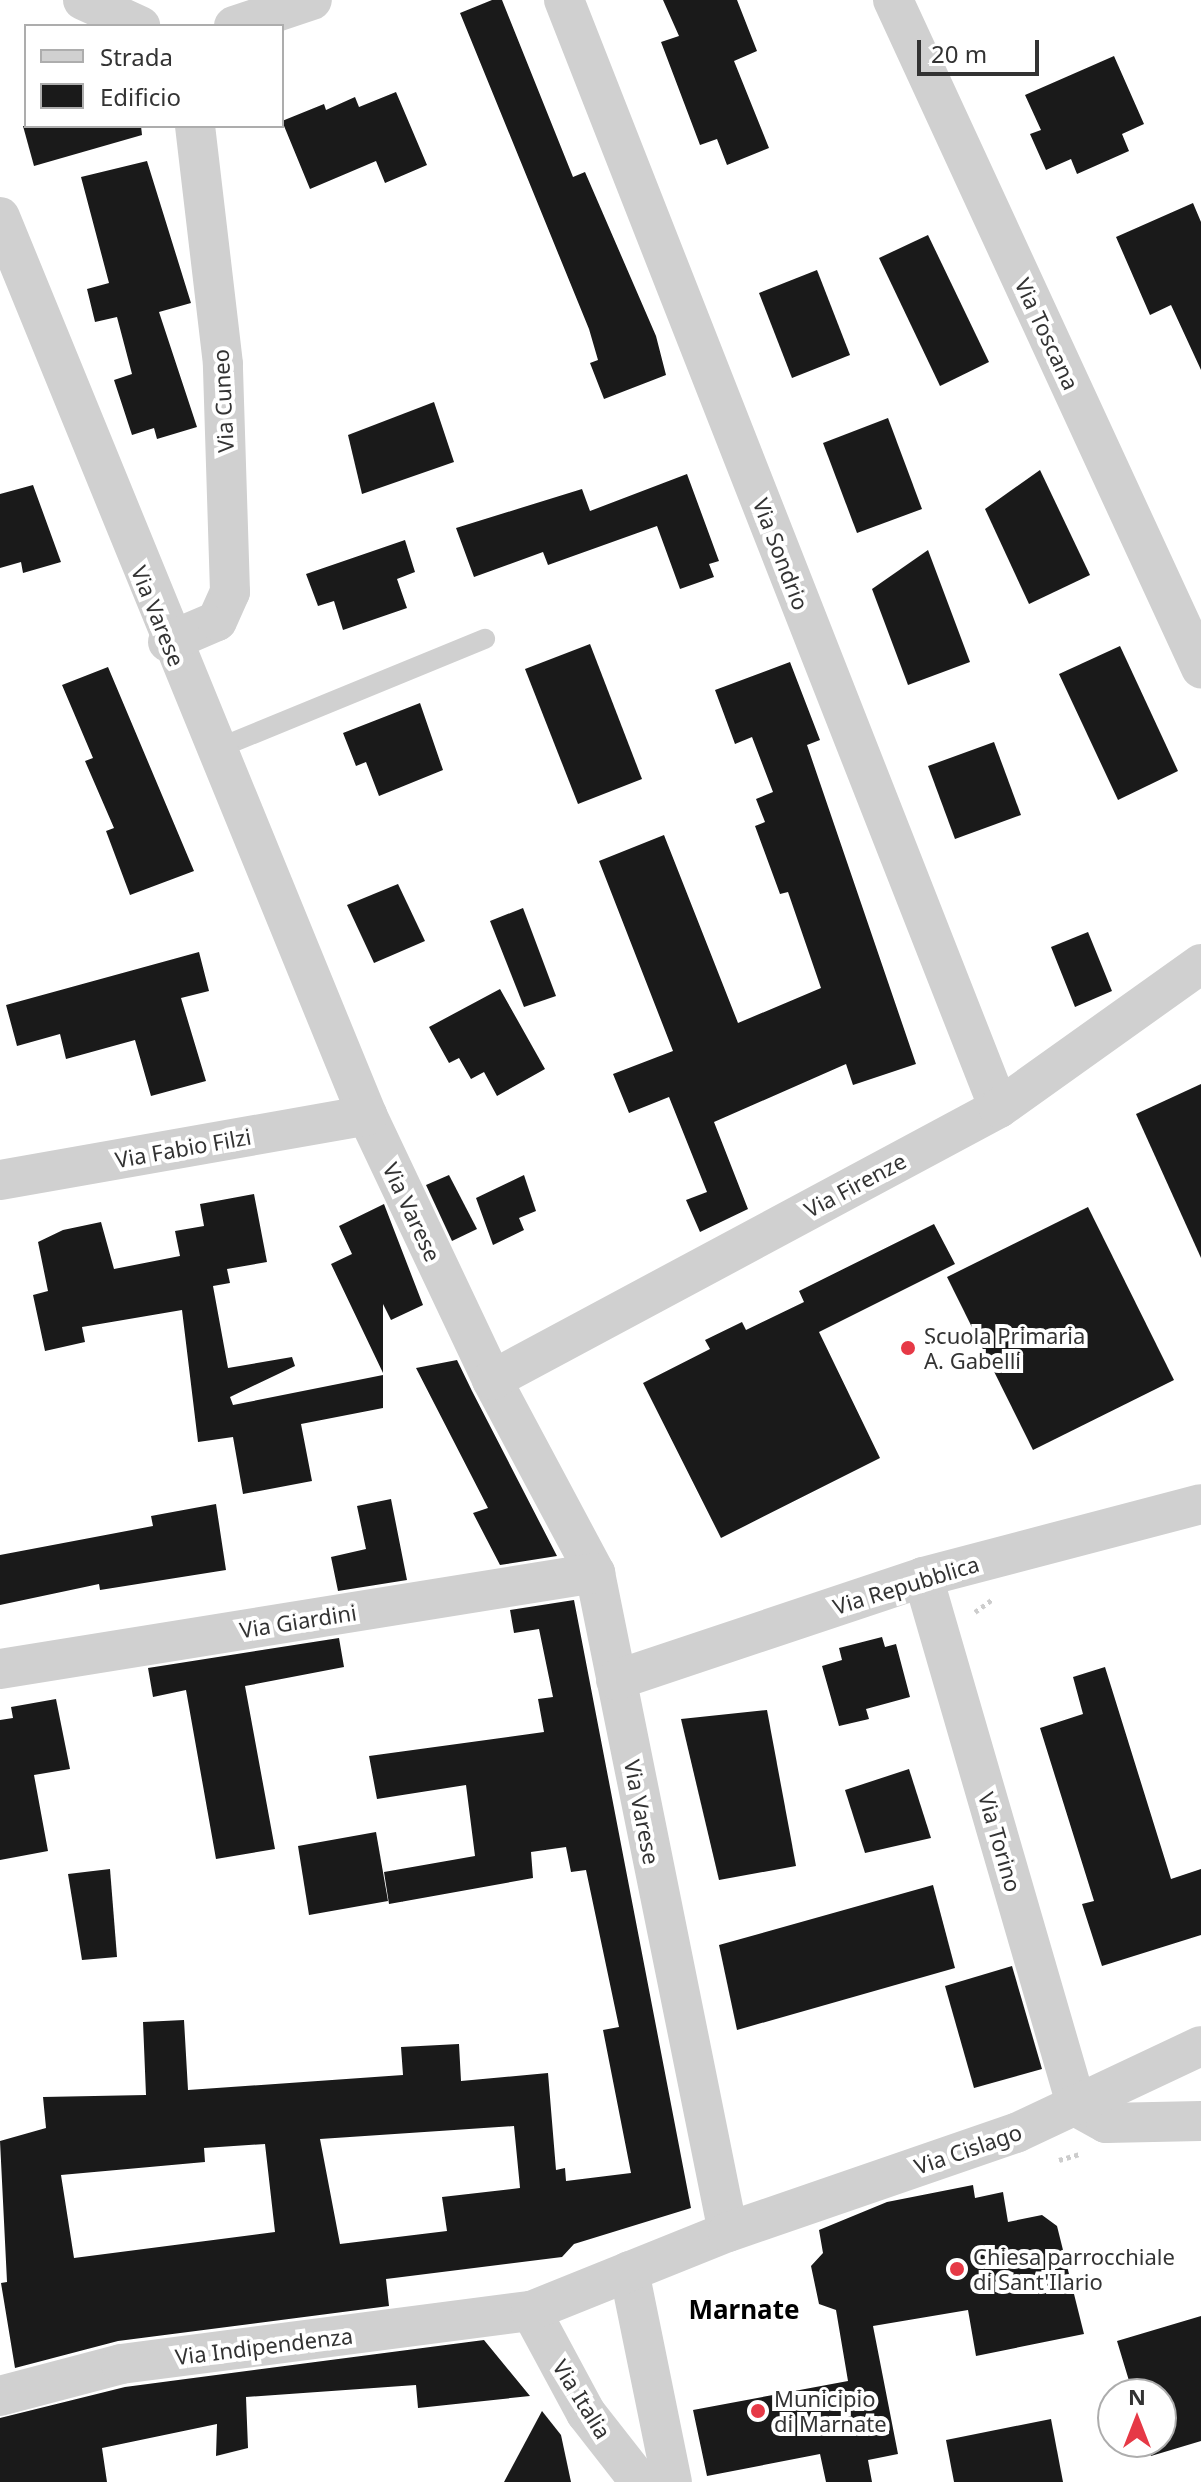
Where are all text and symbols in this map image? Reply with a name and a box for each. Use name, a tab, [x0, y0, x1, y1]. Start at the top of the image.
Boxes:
legend	[24, 24, 284, 128]
scale bar	[921, 24, 1043, 74]
text: 20 m	[931, 37, 987, 70]
text: Strada	[100, 40, 173, 73]
text: Edificio	[100, 80, 181, 113]
street label: Via Toscana	[1010, 274, 1084, 394]
street label: Via Cuneo	[207, 349, 239, 453]
street label: Via Sondrio	[748, 494, 814, 614]
street label: Via Varese	[126, 562, 190, 670]
street label: Via Fabio Filzi	[113, 1123, 253, 1173]
street label: Via Firenze	[800, 1147, 910, 1223]
street label: Via Varese	[378, 1158, 446, 1266]
place label: Scuola Primaria A. Gabelli	[924, 1322, 1085, 1374]
marker: Scuola Primaria A. Gabelli	[899, 1339, 917, 1357]
street label: Via Repubblica	[830, 1550, 982, 1620]
street label: Via Giardini	[238, 1599, 358, 1643]
street label: Via Varese	[619, 1757, 665, 1867]
street label: Via Torino	[973, 1789, 1027, 1895]
street label: Via Cislago	[911, 2118, 1025, 2180]
place label: Chiesa parrocchiale di Sant'Ilario	[973, 2243, 1175, 2294]
marker: Chiesa parrocchiale di Sant'Ilario	[948, 2260, 966, 2278]
district label: Marnate	[689, 2294, 799, 2326]
street label: Via Indipendenza	[174, 2322, 354, 2370]
street label: Via Italia	[547, 2355, 617, 2443]
north arrow	[1097, 2378, 1177, 2458]
text: N	[1128, 2381, 1146, 2411]
place label: Municipio di Marnate	[774, 2385, 887, 2436]
marker: Municipio di Marnate	[749, 2402, 767, 2420]

